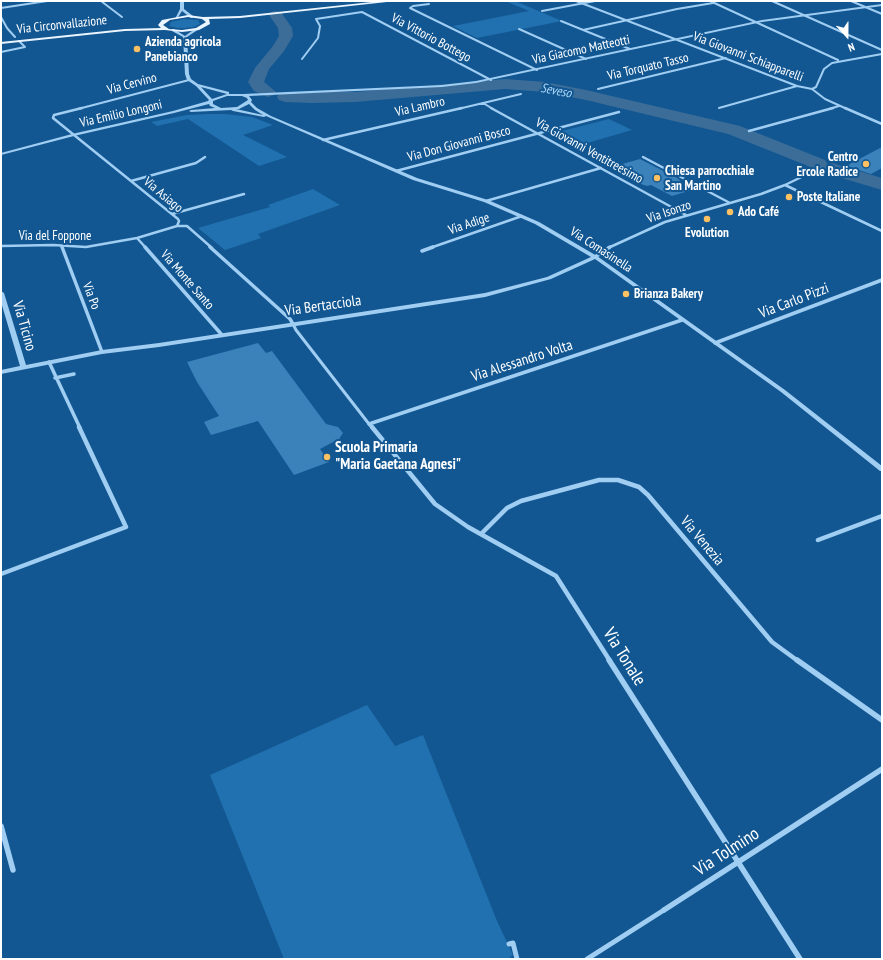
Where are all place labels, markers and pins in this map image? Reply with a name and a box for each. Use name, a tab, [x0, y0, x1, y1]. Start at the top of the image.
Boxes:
place label: Azienda agricola Panebianco	[145, 34, 221, 65]
marker: Azienda agricola Panebianco	[132, 44, 142, 54]
place label: Centro Ercole Radice	[796, 149, 858, 180]
marker: Centro Ercole Radice	[861, 159, 871, 169]
place label: Chiesa parrocchiale San Martino	[665, 163, 754, 194]
marker: Chiesa parrocchiale San Martino	[652, 173, 662, 183]
place label: Poste Italiane	[797, 189, 860, 205]
marker: Poste Italiane	[784, 192, 794, 202]
place label: Ado Café	[738, 204, 779, 220]
marker: Ado Café	[725, 207, 735, 217]
marker: Evolution	[702, 214, 712, 224]
place label: Evolution	[685, 225, 729, 241]
place label: Brianza Bakery	[634, 286, 703, 302]
marker: Brianza Bakery	[621, 289, 631, 299]
place label: Scuola Primaria "Maria Gaetana Agnesi"	[335, 439, 461, 474]
marker: Scuola Primaria "Maria Gaetana Agnesi"	[322, 452, 332, 462]

